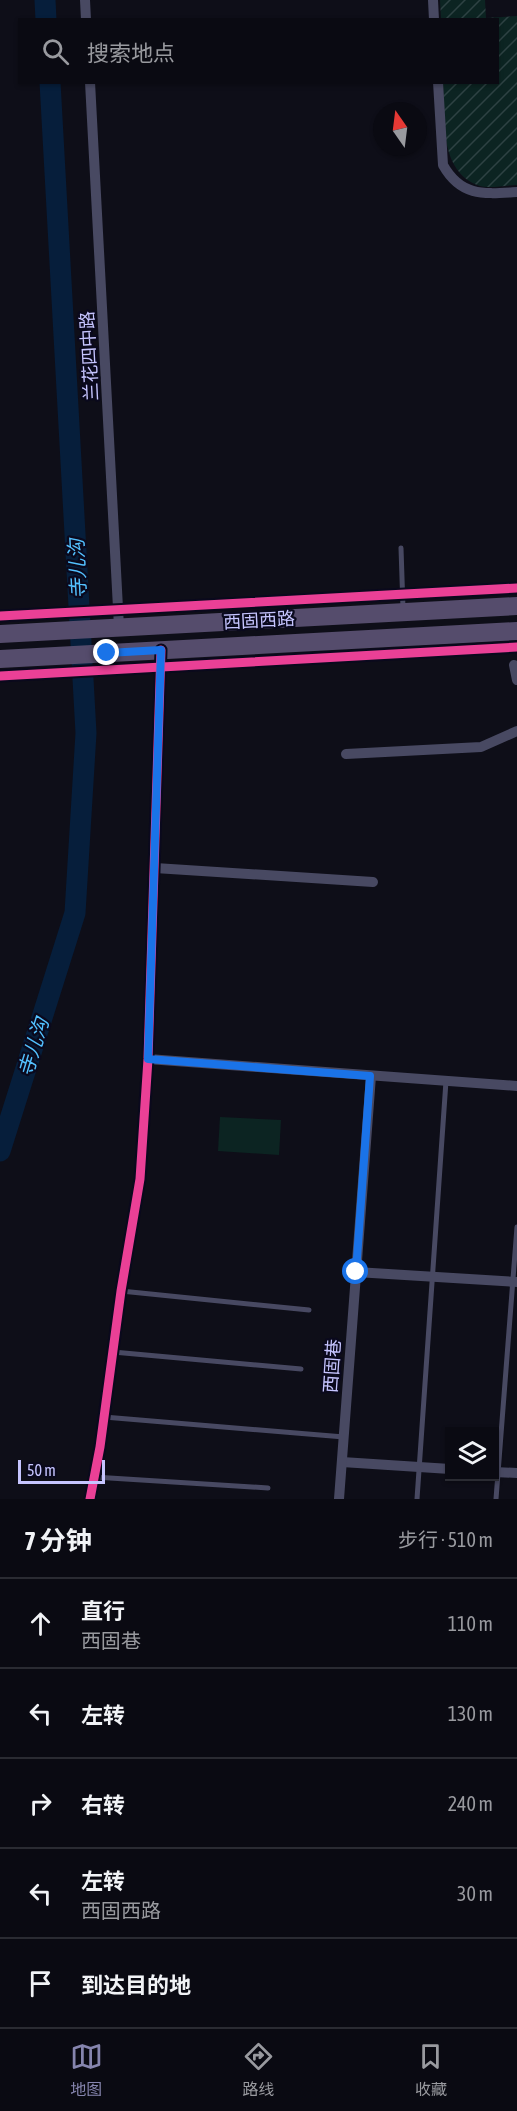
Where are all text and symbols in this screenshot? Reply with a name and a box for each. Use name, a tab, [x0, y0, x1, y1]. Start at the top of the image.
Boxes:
search box	[18, 18, 499, 84]
icon: search	[39, 35, 72, 68]
text: 搜索地点	[87, 40, 175, 66]
north arrow	[373, 102, 427, 156]
street label: 兰花四中路	[76, 311, 102, 401]
water label: 寺儿沟	[64, 536, 90, 600]
street label: 西固西路	[222, 608, 296, 632]
route end	[93, 639, 119, 665]
water label: 寺儿沟	[13, 1013, 53, 1079]
route start	[342, 1258, 368, 1284]
street label: 西固巷	[320, 1338, 344, 1394]
map controls	[445, 1427, 499, 1481]
button: layers	[445, 1427, 499, 1481]
scale bar	[18, 1457, 105, 1484]
text: 50 m	[27, 1461, 56, 1479]
text: 7 分钟	[24, 1526, 92, 1556]
text: 步行 · 510 m	[398, 1528, 493, 1551]
text: 直行	[81, 1598, 125, 1624]
icon: ahead	[24, 1607, 57, 1640]
text: 110 m	[448, 1612, 493, 1635]
text: 西固巷	[81, 1629, 141, 1652]
icon: left	[24, 1697, 57, 1730]
text: 左转	[81, 1702, 125, 1728]
text: 130 m	[448, 1702, 493, 1725]
icon: right	[24, 1787, 57, 1820]
text: 右转	[81, 1792, 125, 1818]
text: 240 m	[448, 1792, 493, 1815]
text: 左转	[81, 1868, 125, 1894]
icon: left	[24, 1877, 57, 1910]
text: 30 m	[457, 1882, 493, 1905]
text: 西固西路	[81, 1899, 161, 1922]
icon: arrive	[24, 1967, 57, 2000]
text: 到达目的地	[81, 1972, 191, 1998]
tab: 地图	[70, 2040, 103, 2100]
tab: 路线	[242, 2040, 275, 2100]
tab: 收藏	[414, 2040, 447, 2100]

